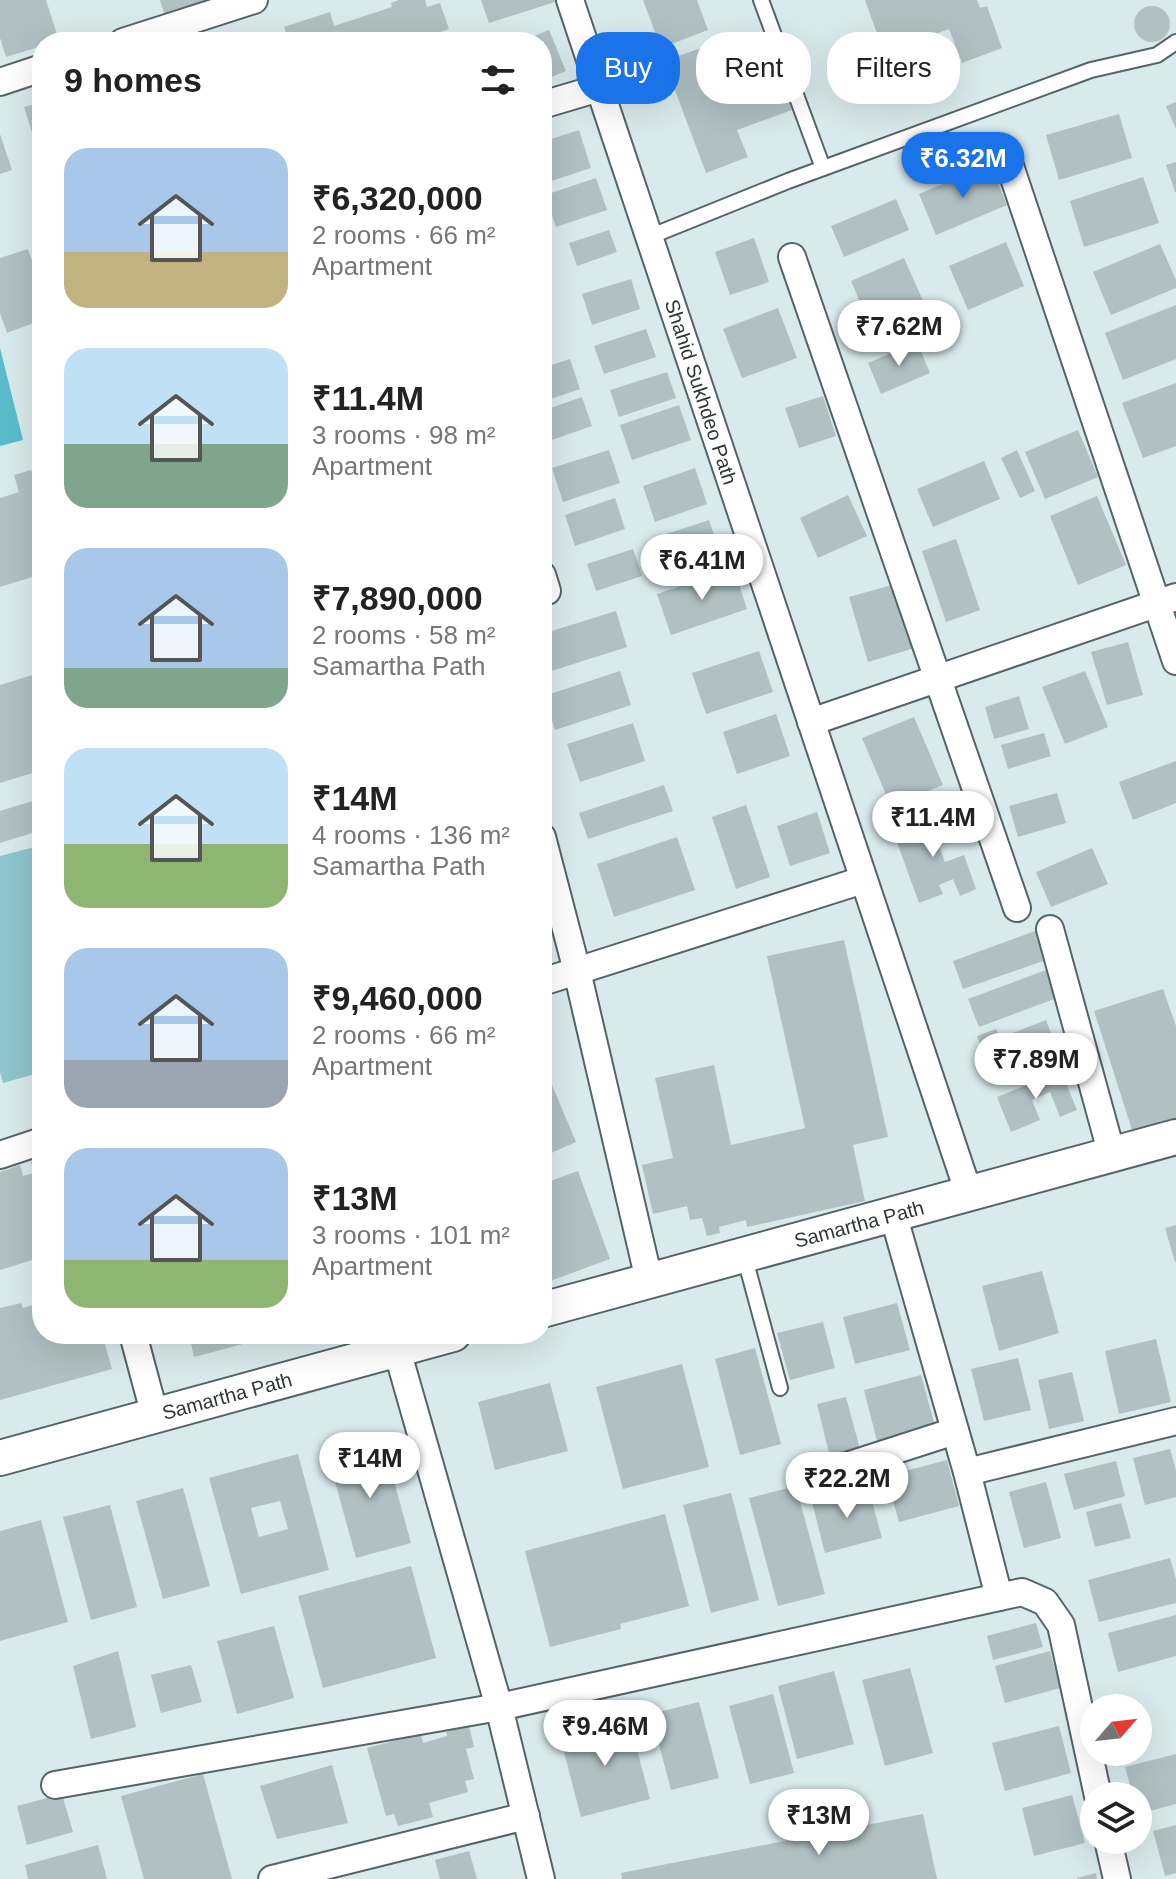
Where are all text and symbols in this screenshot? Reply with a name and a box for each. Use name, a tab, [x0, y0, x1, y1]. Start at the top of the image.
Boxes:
chip: Buy	[576, 32, 680, 104]
chip: Rent	[696, 32, 811, 104]
chip: Filters	[827, 32, 960, 104]
icon: filters	[476, 58, 520, 102]
text: 9 homes	[64, 61, 202, 99]
pin: ₹6.32M	[898, 132, 1028, 200]
text: ₹6.32M	[919, 143, 1007, 173]
text: ₹6,320,000	[312, 179, 483, 217]
icon: home	[128, 180, 224, 276]
text: 2 rooms · 66 m²	[312, 220, 496, 250]
text: Apartment	[312, 251, 432, 281]
street label: Shahid Sukhdeo Path	[661, 297, 741, 487]
pin: ₹7.62M	[834, 300, 964, 368]
text: ₹7.62M	[855, 311, 943, 341]
text: ₹11.4M	[312, 379, 424, 417]
icon: home	[128, 380, 224, 476]
text: 3 rooms · 98 m²	[312, 420, 496, 450]
text: Apartment	[312, 451, 432, 481]
pin: ₹6.41M	[637, 534, 767, 602]
text: ₹6.41M	[658, 545, 746, 575]
text: ₹7,890,000	[312, 579, 483, 617]
icon: home	[128, 580, 224, 676]
text: 2 rooms · 58 m²	[312, 620, 496, 650]
text: Samartha Path	[312, 651, 485, 681]
text: ₹14M	[312, 779, 398, 817]
icon: home	[128, 780, 224, 876]
pin: ₹11.4M	[868, 791, 998, 859]
text: ₹11.4M	[890, 802, 976, 832]
text: 4 rooms · 136 m²	[312, 820, 510, 850]
text: Samartha Path	[312, 851, 485, 881]
text: ₹9,460,000	[312, 979, 483, 1017]
icon: home	[128, 980, 224, 1076]
text: 2 rooms · 66 m²	[312, 1020, 496, 1050]
pin: ₹7.89M	[971, 1033, 1101, 1101]
text: ₹7.89M	[992, 1044, 1080, 1074]
text: Apartment	[312, 1051, 432, 1081]
text: ₹13M	[312, 1179, 398, 1217]
icon: home	[128, 1180, 224, 1276]
street label: Samartha Path	[792, 1196, 926, 1252]
text: 3 rooms · 101 m²	[312, 1220, 510, 1250]
text: Apartment	[312, 1251, 432, 1281]
street label: Samartha Path	[160, 1368, 294, 1424]
pin: ₹14M	[323, 1432, 417, 1500]
text: ₹14M	[337, 1443, 403, 1473]
pin: ₹22.2M	[782, 1452, 912, 1520]
text: ₹22.2M	[803, 1463, 891, 1493]
north arrow	[1080, 1694, 1152, 1766]
map controls	[1080, 1694, 1152, 1854]
pin: ₹9.46M	[540, 1700, 670, 1768]
text: ₹9.46M	[561, 1711, 649, 1741]
button: layers	[1080, 1782, 1152, 1854]
pin: ₹13M	[772, 1789, 866, 1857]
text: ₹13M	[786, 1800, 852, 1830]

